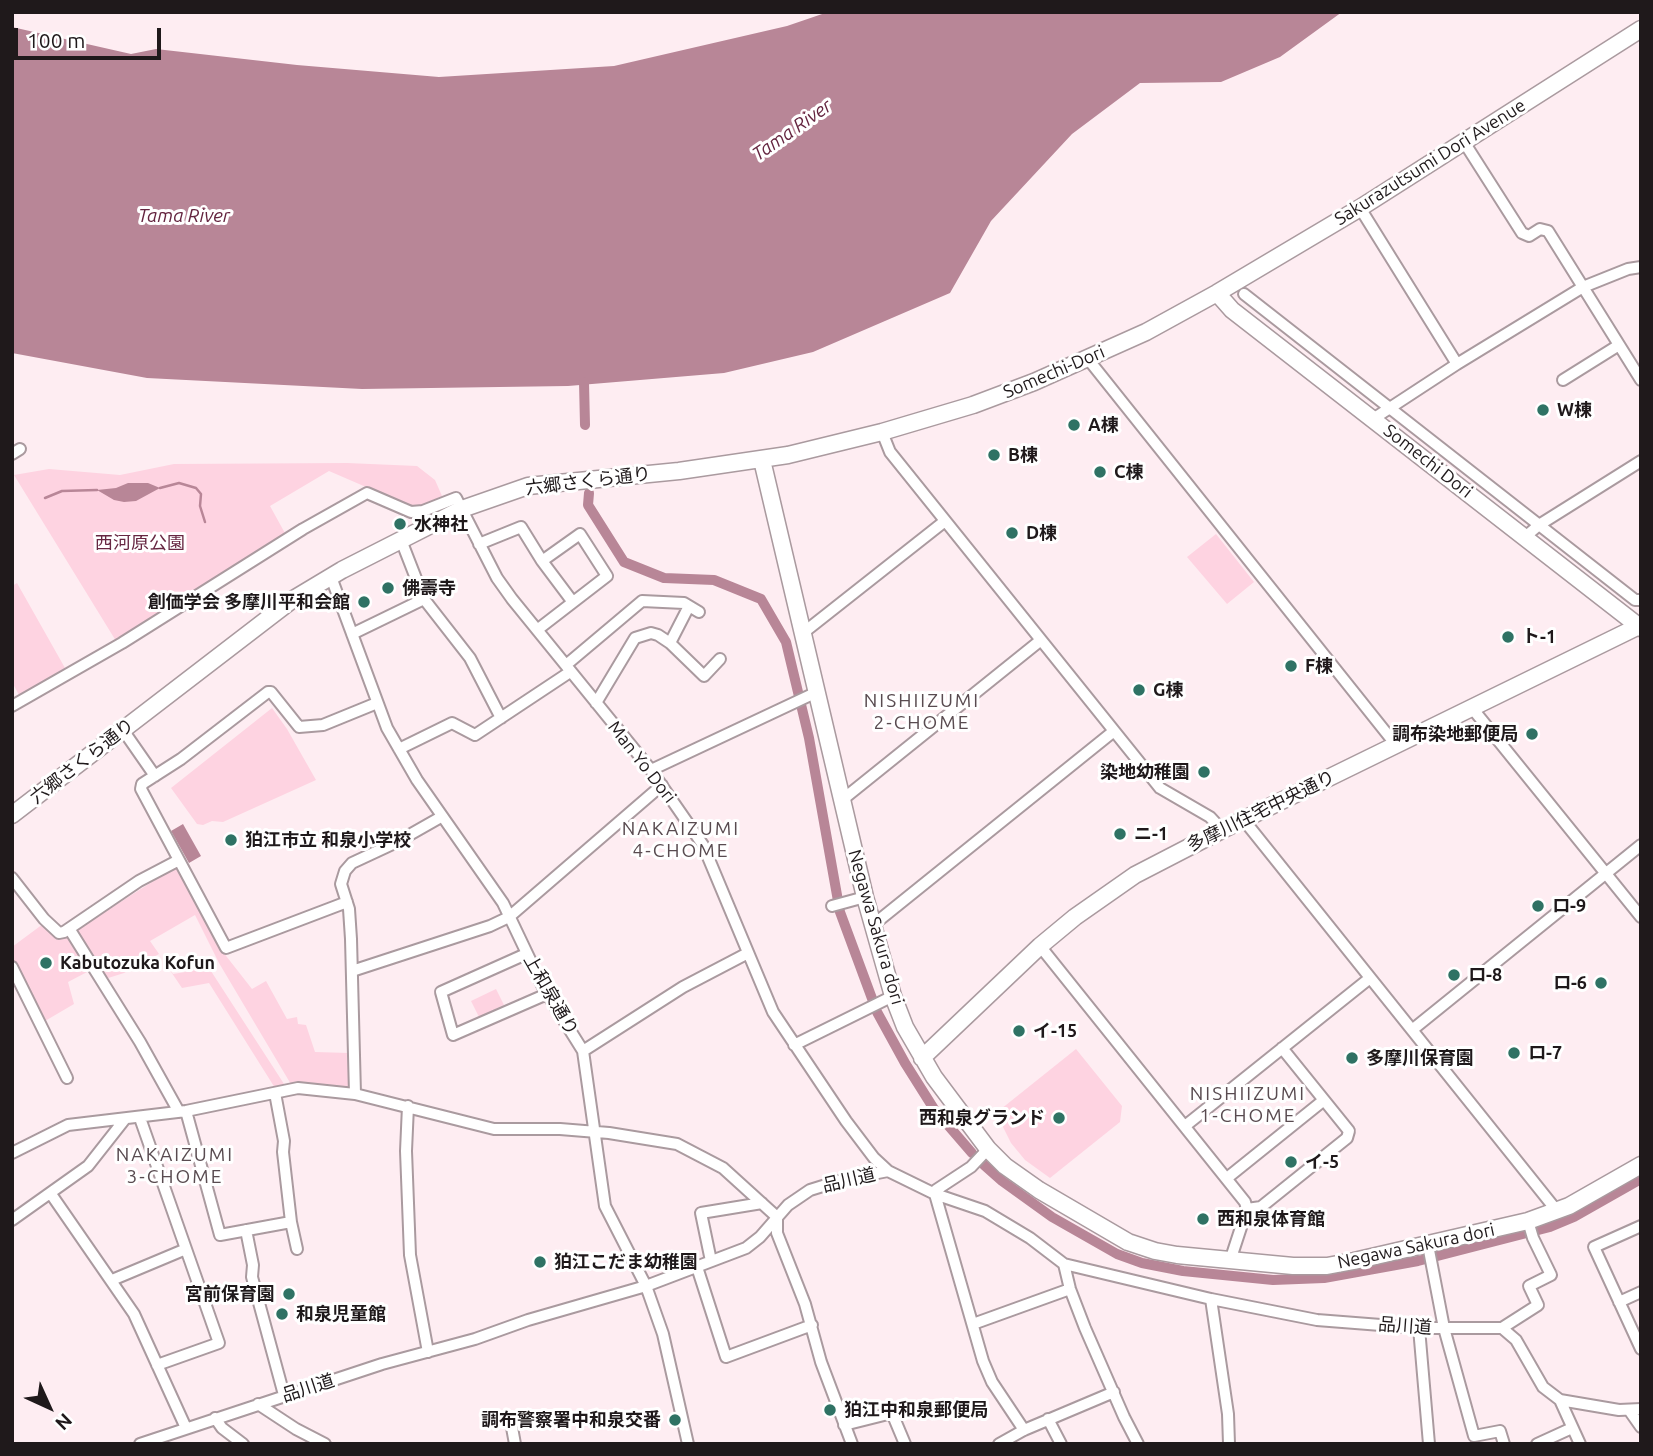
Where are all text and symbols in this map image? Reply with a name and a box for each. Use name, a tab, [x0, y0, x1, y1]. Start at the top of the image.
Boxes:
scale bar	[18, 14, 164, 58]
text: 100 m	[27, 28, 85, 52]
water label: Tama River	[748, 94, 836, 166]
street label: Sakurazutsumi Dori Avenue	[1331, 94, 1529, 230]
water label: Tama River	[138, 205, 230, 227]
street label: Somechi-Dori	[1000, 341, 1108, 403]
place label: W棟	[1557, 399, 1592, 421]
marker: W棟	[1535, 402, 1551, 418]
place label: A棟	[1088, 414, 1119, 436]
marker: A棟	[1066, 417, 1082, 433]
street label: Somechi Dori	[1379, 420, 1477, 502]
place label: B棟	[1008, 444, 1038, 466]
marker: B棟	[986, 447, 1002, 463]
place label: C棟	[1114, 461, 1144, 483]
street label: 六郷さくら通り	[524, 463, 652, 499]
marker: C棟	[1092, 464, 1108, 480]
place label: 水神社	[414, 513, 468, 535]
marker: 水神社	[392, 516, 408, 532]
place label: D棟	[1026, 522, 1057, 544]
marker: D棟	[1004, 525, 1020, 541]
park label: 西河原公園	[95, 532, 185, 554]
place label: 佛壽寺	[402, 577, 456, 599]
marker: 佛壽寺	[380, 580, 396, 596]
place label: 創価学会 多摩川平和会館	[148, 591, 350, 613]
marker: 創価学会 多摩川平和会館	[356, 594, 372, 610]
place label: ト-1	[1522, 626, 1556, 648]
marker: ト-1	[1500, 629, 1516, 645]
place label: F棟	[1305, 655, 1333, 677]
marker: F棟	[1283, 658, 1299, 674]
place label: G棟	[1153, 679, 1183, 701]
marker: G棟	[1131, 682, 1147, 698]
district label: NISHIIZUMI 2-CHOME	[865, 690, 979, 734]
street label: 六郷さくら通り	[26, 714, 138, 808]
street label: Man Yo Dori	[603, 717, 681, 807]
place label: 調布染地郵便局	[1392, 723, 1518, 745]
marker: 調布染地郵便局	[1524, 726, 1540, 742]
place label: 染地幼稚園	[1100, 761, 1190, 783]
marker: 染地幼稚園	[1196, 764, 1212, 780]
street label: 多摩川住宅中央通り	[1183, 766, 1339, 856]
district label: NAKAIZUMI 4-CHOME	[623, 818, 739, 862]
place label: ニ-1	[1134, 823, 1168, 845]
marker: ニ-1	[1112, 826, 1128, 842]
place label: 狛江市立 和泉小学校	[245, 829, 411, 851]
marker: 狛江市立 和泉小学校	[223, 832, 239, 848]
street label: Negawa Sakura dori	[844, 847, 908, 1007]
place label: ロ-9	[1552, 895, 1586, 917]
marker: ロ-9	[1530, 898, 1546, 914]
street label: 上和泉通り	[519, 951, 583, 1039]
place label: Kabutozuka Kofun	[60, 952, 215, 974]
marker: Kabutozuka Kofun	[38, 955, 54, 971]
place label: ロ-8	[1468, 964, 1502, 986]
marker: ロ-8	[1446, 967, 1462, 983]
place label: ロ-6	[1553, 972, 1587, 994]
marker: ロ-6	[1593, 975, 1609, 991]
place label: イ-15	[1033, 1020, 1077, 1042]
marker: イ-15	[1011, 1023, 1027, 1039]
place label: ロ-7	[1528, 1042, 1562, 1064]
marker: ロ-7	[1506, 1045, 1522, 1061]
place label: 多摩川保育園	[1366, 1047, 1474, 1069]
marker: 多摩川保育園	[1344, 1050, 1360, 1066]
district label: NISHIIZUMI 1-CHOME	[1191, 1083, 1305, 1127]
place label: 西和泉グランド	[919, 1107, 1045, 1129]
marker: 西和泉グランド	[1051, 1110, 1067, 1126]
district label: NAKAIZUMI 3-CHOME	[117, 1144, 233, 1188]
place label: イ-5	[1305, 1151, 1339, 1173]
marker: イ-5	[1283, 1154, 1299, 1170]
street label: 品川道	[820, 1163, 878, 1197]
place label: 西和泉体育館	[1217, 1208, 1325, 1230]
marker: 西和泉体育館	[1195, 1211, 1211, 1227]
street label: Negawa Sakura dori	[1335, 1219, 1497, 1273]
place label: 狛江こだま幼稚園	[554, 1251, 698, 1273]
marker: 狛江こだま幼稚園	[532, 1254, 548, 1270]
place label: 宮前保育園	[185, 1283, 275, 1305]
marker: 宮前保育園	[281, 1286, 297, 1302]
place label: 和泉児童館	[296, 1303, 386, 1325]
marker: 和泉児童館	[274, 1306, 290, 1322]
street label: 品川道	[1377, 1313, 1433, 1339]
street label: 品川道	[279, 1369, 337, 1407]
north arrow	[14, 1372, 84, 1442]
place label: 狛江中和泉郵便局	[844, 1399, 988, 1421]
marker: 狛江中和泉郵便局	[822, 1402, 838, 1418]
text: N	[51, 1409, 77, 1435]
place label: 調布警察署中和泉交番	[481, 1409, 661, 1431]
marker: 調布警察署中和泉交番	[667, 1412, 683, 1428]

